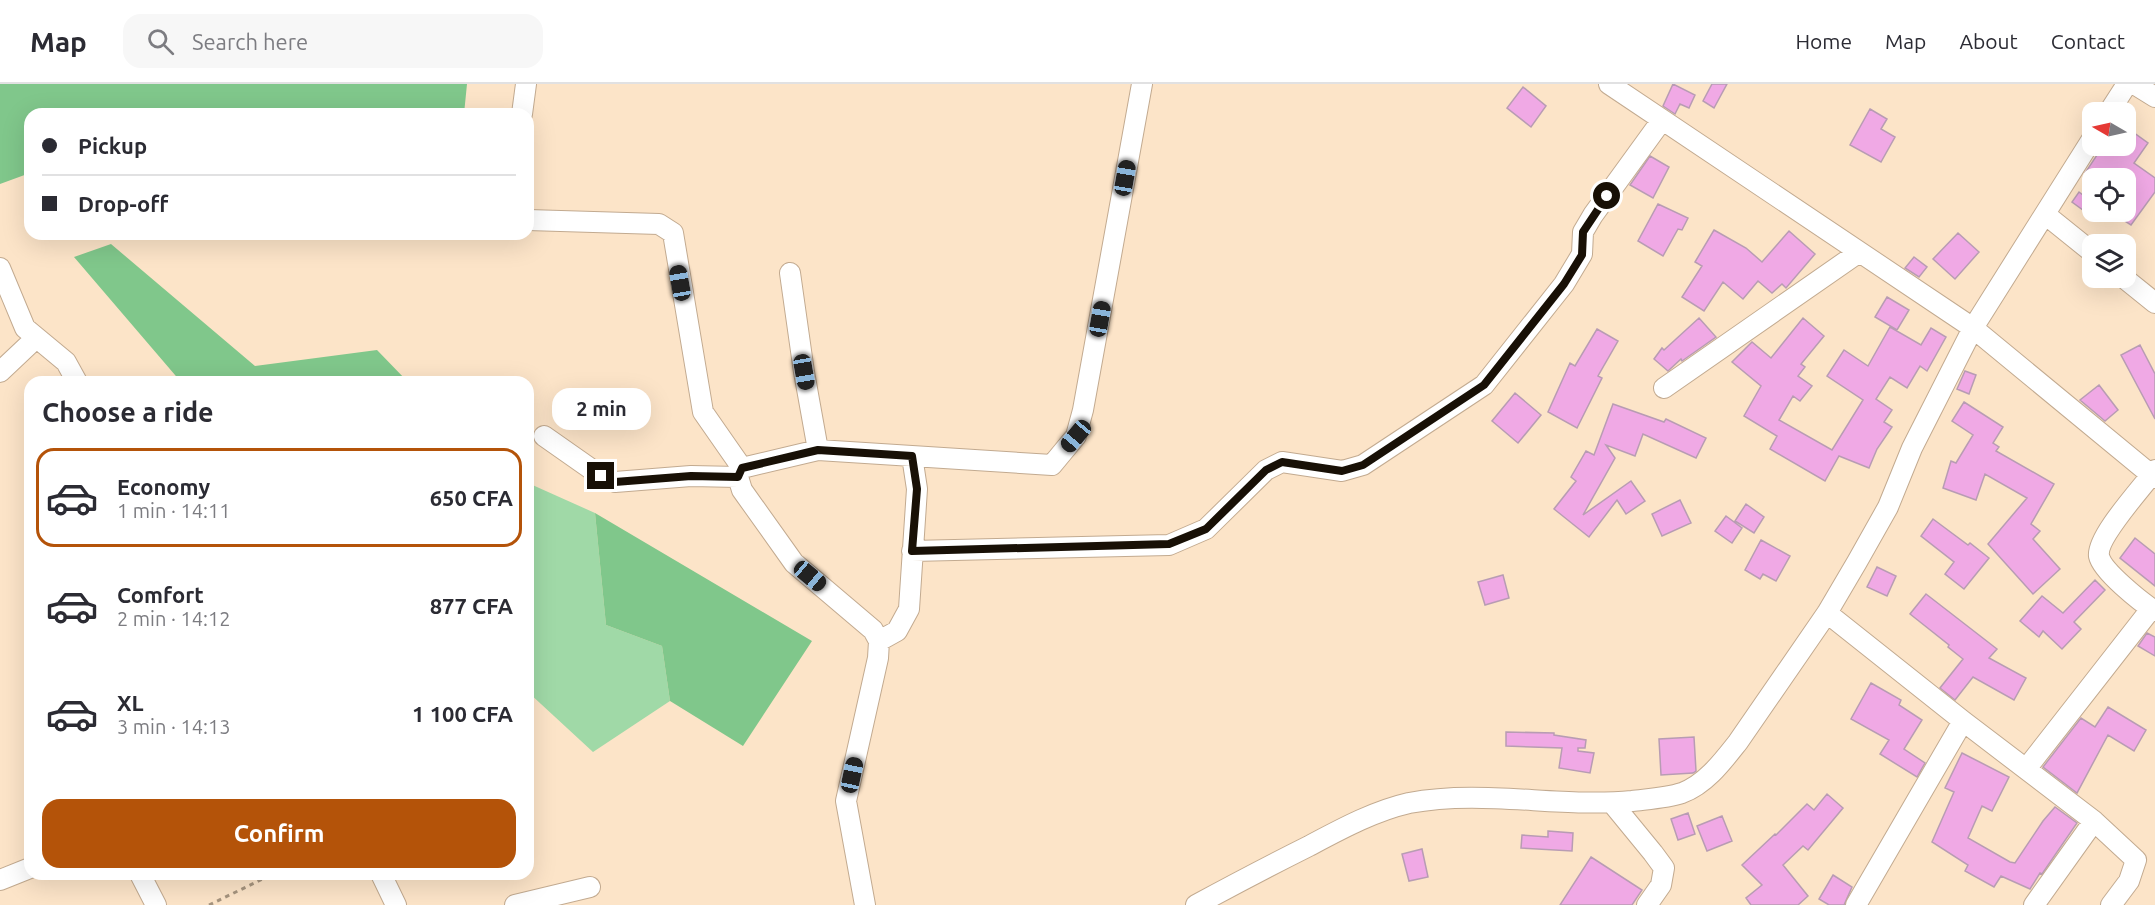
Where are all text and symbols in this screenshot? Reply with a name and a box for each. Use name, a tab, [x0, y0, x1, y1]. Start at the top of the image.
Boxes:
search box	[123, 14, 543, 68]
icon: search	[144, 25, 177, 58]
text: Map	[30, 26, 87, 57]
text: Search here	[192, 29, 308, 54]
text: Home	[1795, 29, 1852, 53]
text: Map	[1885, 29, 1926, 53]
text: About	[1959, 29, 2018, 53]
text: Contact	[2051, 29, 2125, 53]
north arrow	[2082, 102, 2136, 156]
map controls	[2082, 102, 2136, 288]
text: Pickup	[78, 133, 147, 158]
car	[1113, 159, 1137, 197]
button: locate	[2082, 168, 2136, 222]
route start	[1593, 182, 1620, 209]
text: Drop-off	[78, 191, 168, 216]
button: layers	[2082, 234, 2136, 288]
car	[668, 264, 692, 302]
car	[1088, 300, 1112, 338]
car	[792, 353, 816, 391]
callout: 2 min	[552, 389, 650, 431]
text: Choose a ride	[42, 397, 214, 427]
text: 2 min	[576, 397, 627, 420]
car	[1058, 416, 1094, 456]
route end	[587, 462, 614, 489]
icon: car	[45, 471, 99, 525]
text: Economy	[117, 474, 210, 499]
text: 650 CFA	[430, 485, 513, 510]
text: 1 min · 14:11	[117, 499, 231, 522]
car	[790, 558, 830, 594]
icon: car	[45, 579, 99, 633]
text: Comfort	[117, 582, 204, 607]
text: 877 CFA	[430, 593, 513, 618]
text: 2 min · 14:12	[117, 607, 231, 630]
icon: car	[45, 687, 99, 741]
text: XL	[117, 690, 144, 715]
text: 1 100 CFA	[412, 701, 513, 726]
text: 3 min · 14:13	[117, 715, 231, 738]
car	[839, 756, 865, 794]
button: Confirm	[42, 799, 516, 868]

